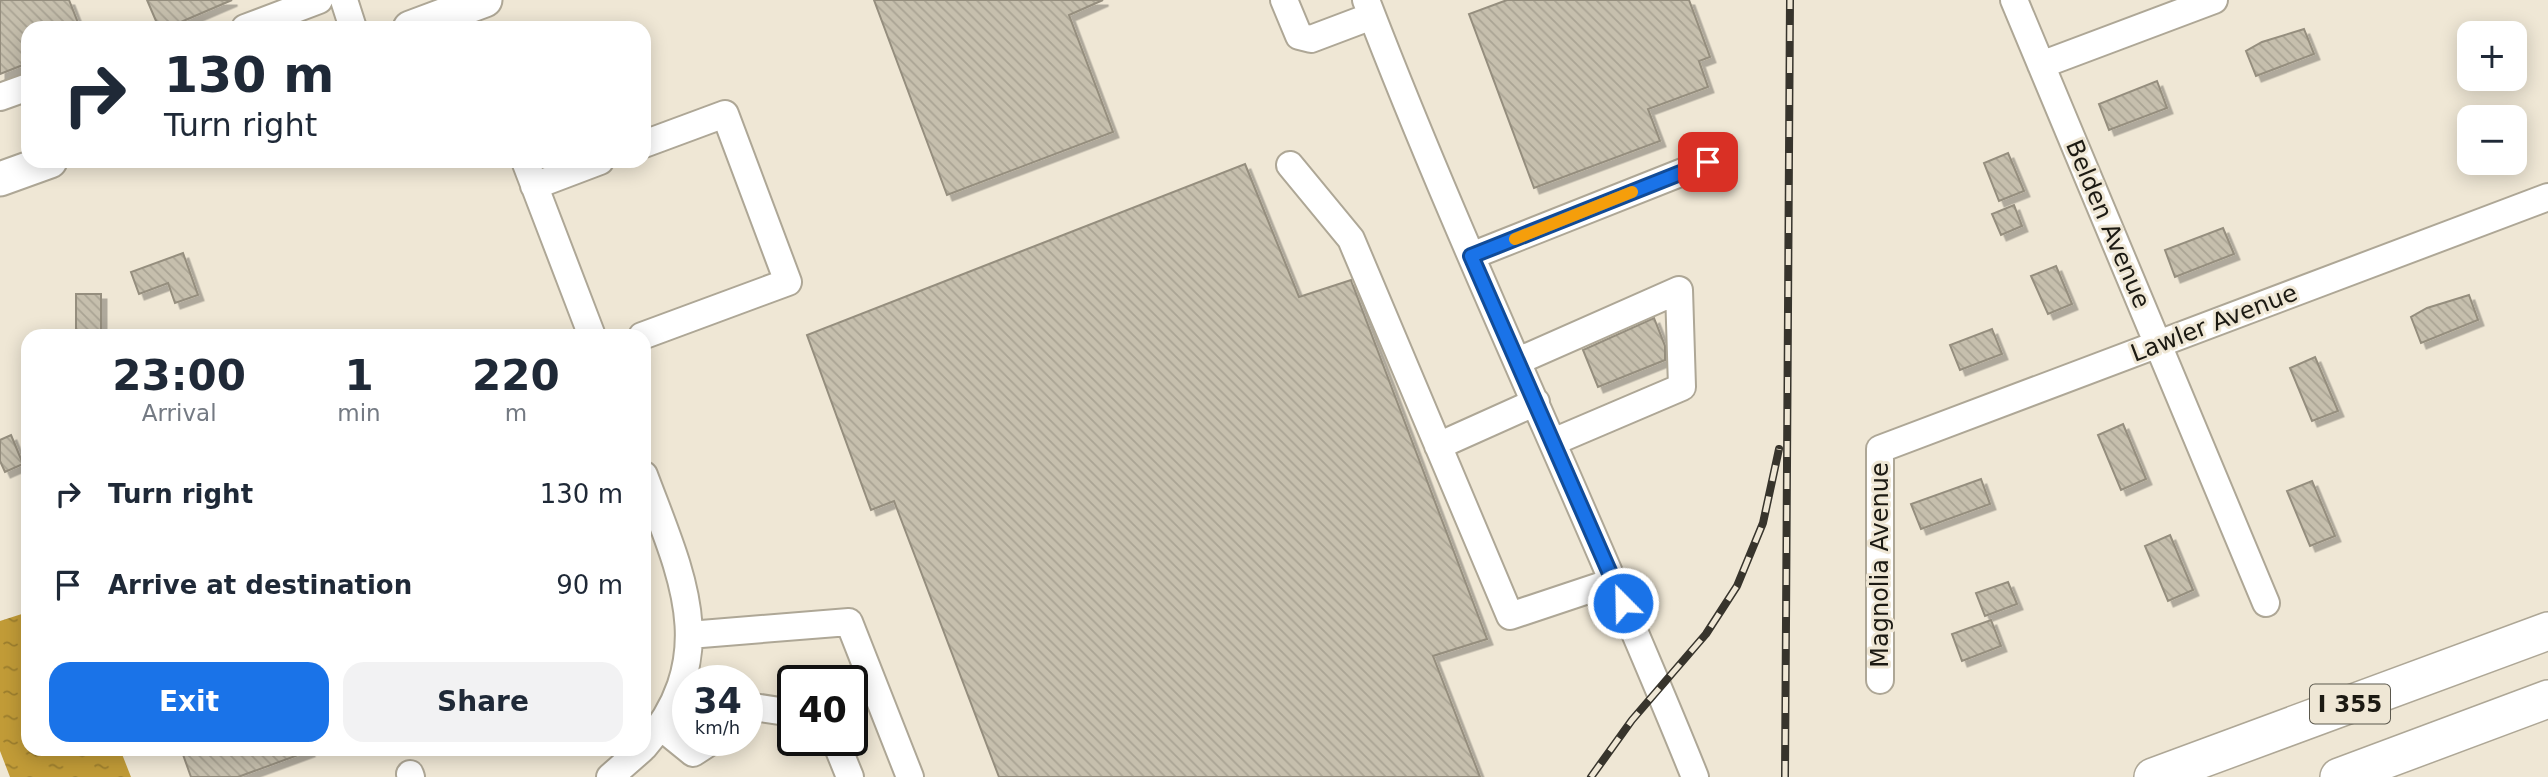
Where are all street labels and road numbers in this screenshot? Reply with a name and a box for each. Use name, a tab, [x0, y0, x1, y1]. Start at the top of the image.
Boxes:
street label: Belden Avenue	[2060, 136, 2156, 312]
street label: Lawler Avenue	[2127, 278, 2301, 368]
street label: Magnolia Avenue	[1866, 462, 1894, 668]
road number: I 355	[2310, 684, 2390, 724]

